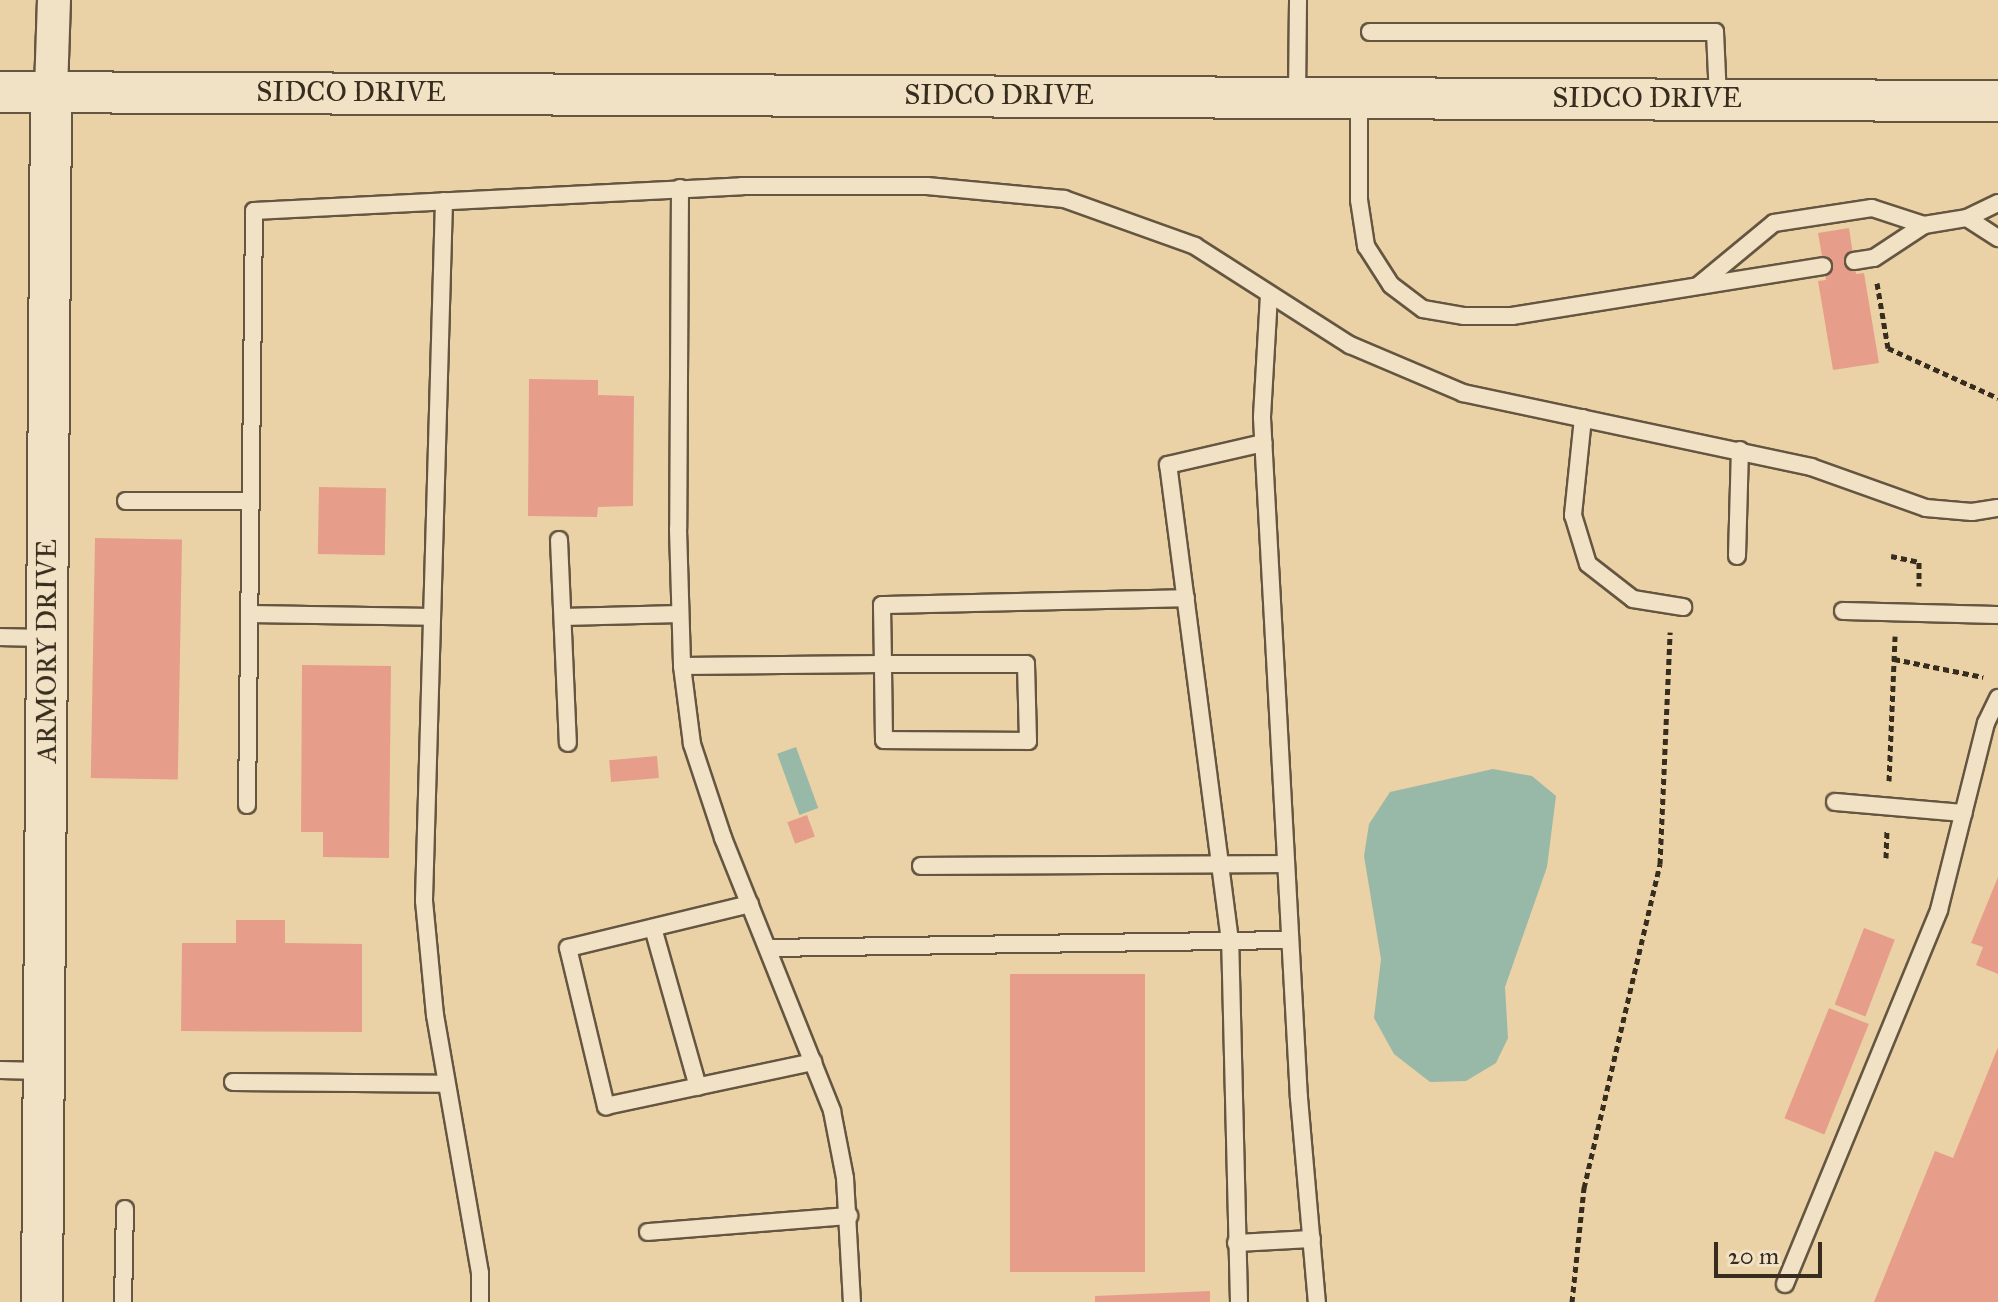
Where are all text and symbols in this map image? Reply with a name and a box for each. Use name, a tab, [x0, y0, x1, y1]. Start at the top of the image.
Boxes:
street label: SIDCO DRIVE	[256, 75, 446, 109]
street label: SIDCO DRIVE	[904, 78, 1094, 112]
street label: SIDCO DRIVE	[1552, 81, 1742, 115]
street label: ARMORY DRIVE	[30, 539, 64, 763]
scale bar	[1718, 1226, 1826, 1276]
text: 20 m	[1728, 1241, 1779, 1271]

